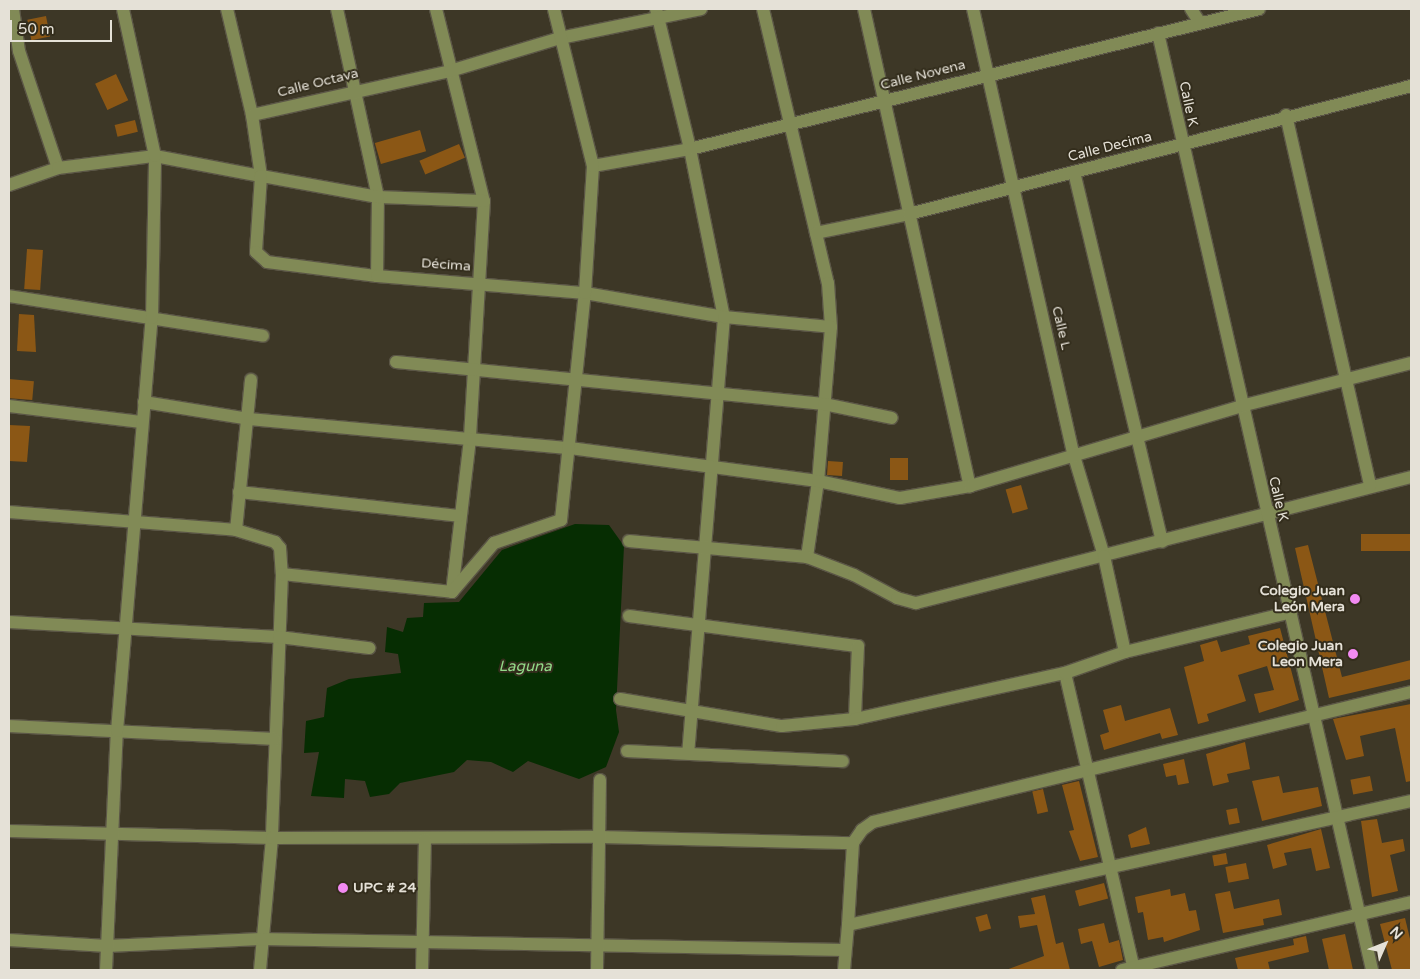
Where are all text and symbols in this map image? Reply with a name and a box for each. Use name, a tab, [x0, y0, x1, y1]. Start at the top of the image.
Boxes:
scale bar	[12, 10, 115, 42]
text: 50 m	[18, 20, 55, 38]
street label: Calle Novena	[879, 56, 967, 94]
street label: Calle Octava	[276, 65, 360, 101]
street label: Calle K	[1175, 80, 1201, 128]
street label: Calle Decima	[1066, 128, 1154, 166]
street label: Décima	[421, 255, 471, 275]
street label: Calle L	[1048, 305, 1074, 351]
street label: Calle K	[1265, 475, 1291, 523]
place label: Colegio Juan León Mera	[1260, 583, 1345, 616]
marker: Colegio Juan León Mera	[1349, 593, 1361, 605]
place label: Colegio Juan Leon Mera	[1258, 638, 1343, 670]
marker: Colegio Juan Leon Mera	[1347, 648, 1359, 660]
water label: Laguna	[498, 658, 552, 676]
place label: UPC # 24	[353, 880, 416, 896]
marker: UPC # 24	[337, 882, 349, 894]
north arrow	[1360, 919, 1410, 969]
text: N	[1386, 923, 1406, 943]

